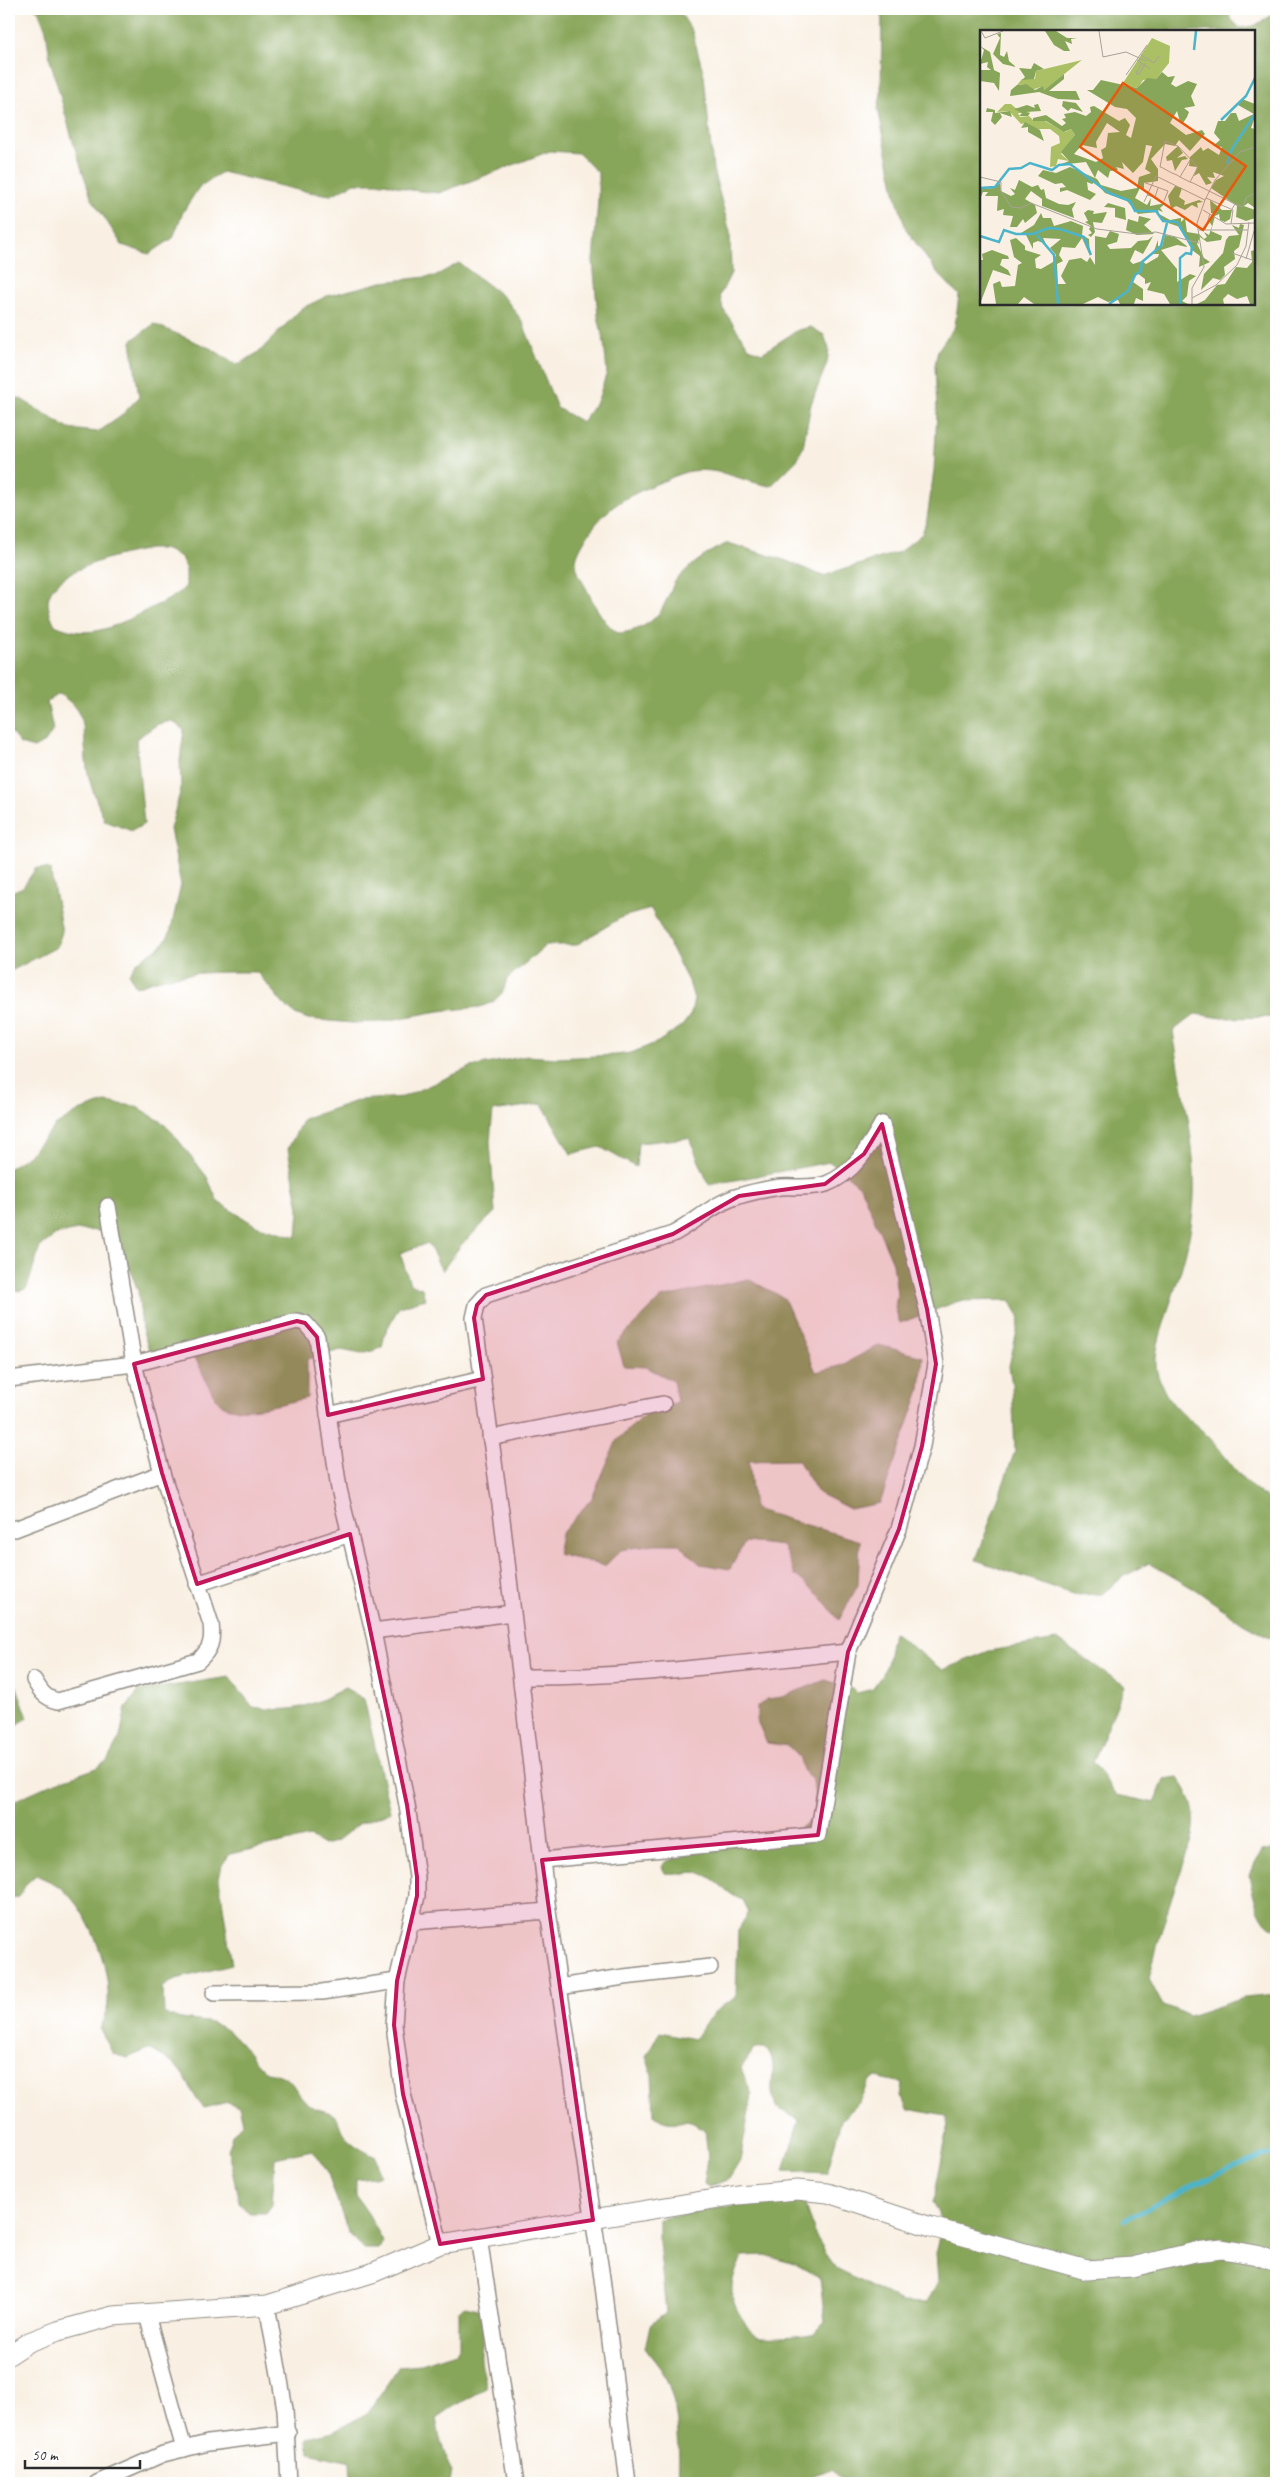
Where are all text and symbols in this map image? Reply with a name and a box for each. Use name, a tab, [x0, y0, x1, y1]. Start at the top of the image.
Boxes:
inset map	[980, 30, 1255, 305]
scale bar	[25, 2437, 140, 2469]
text: 50 m	[32, 2446, 59, 2465]

